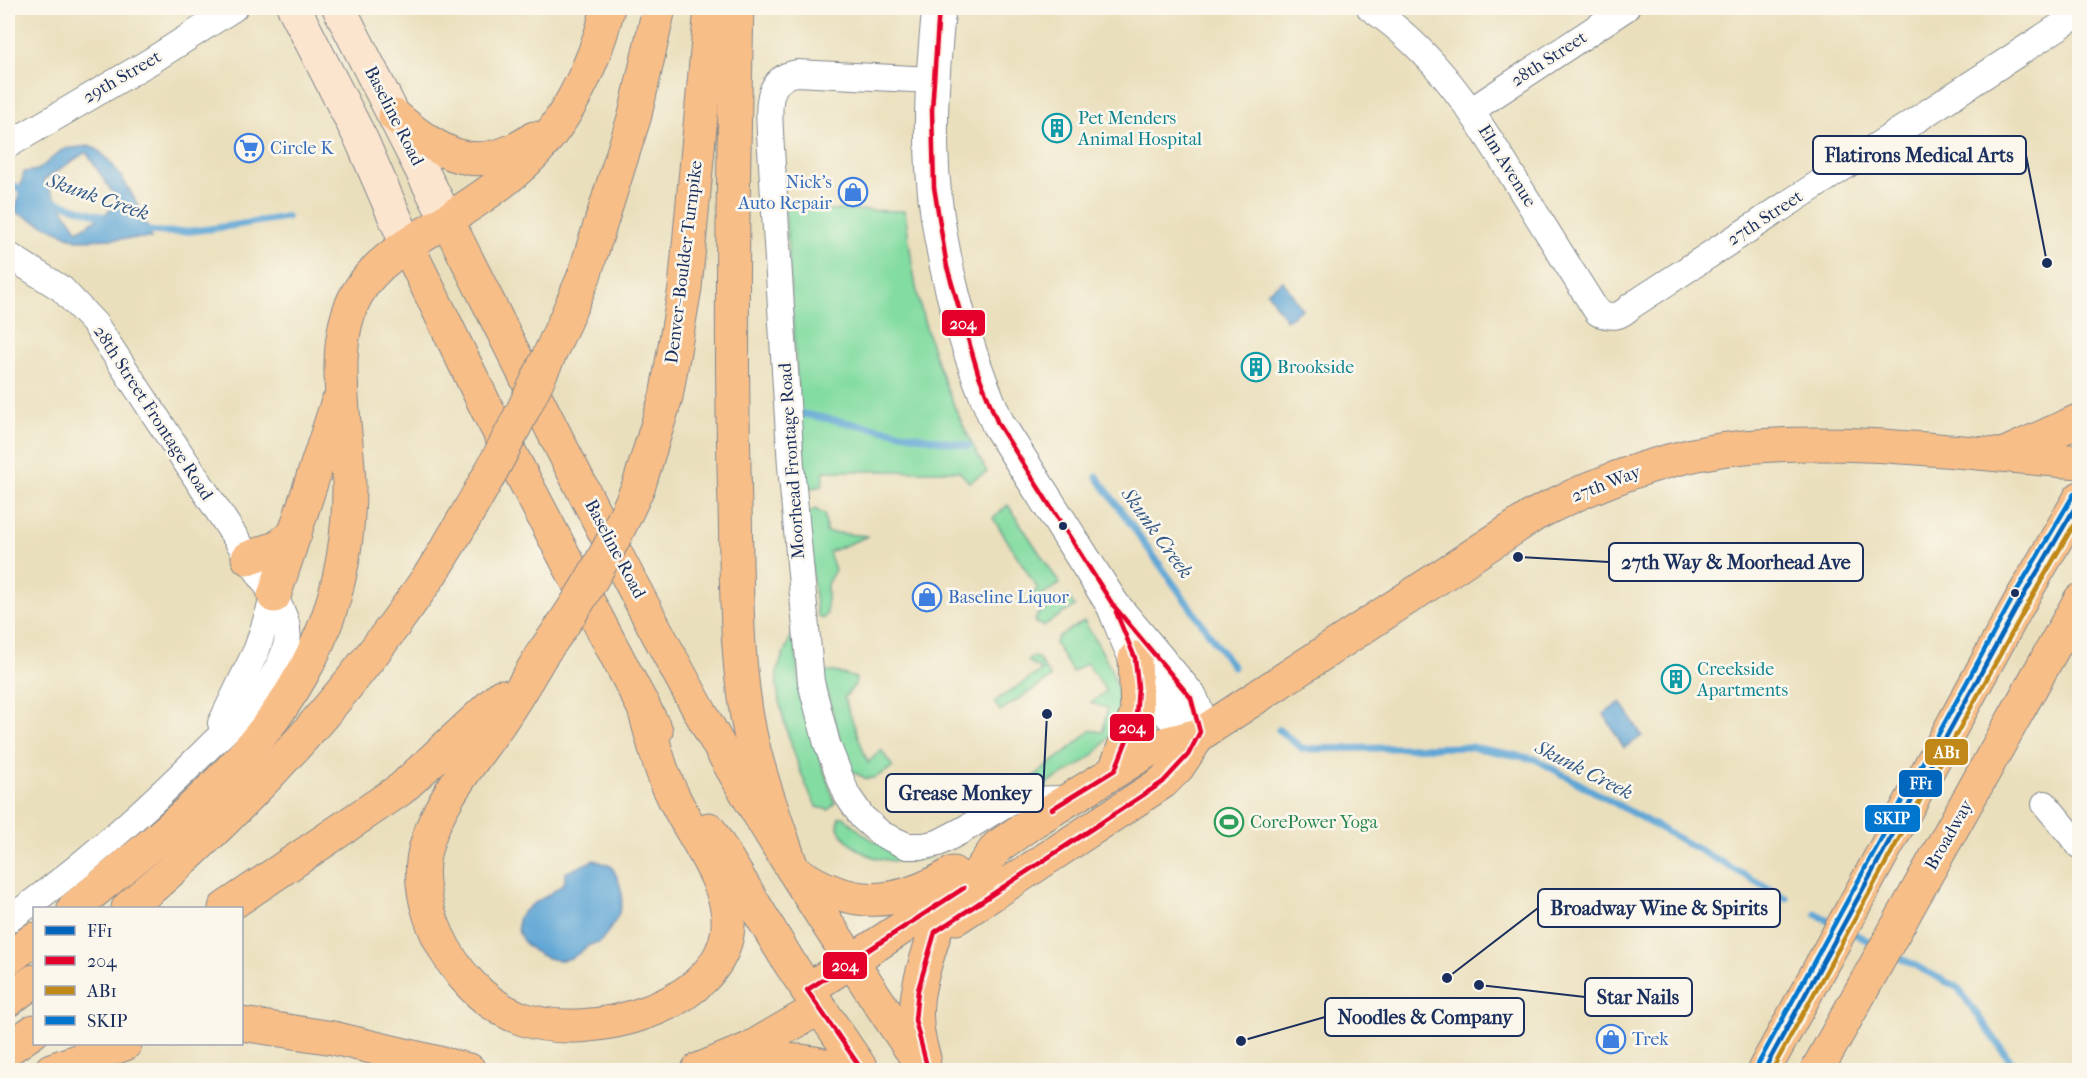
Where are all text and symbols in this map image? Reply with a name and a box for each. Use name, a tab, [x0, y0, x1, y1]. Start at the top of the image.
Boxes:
street label: 28th Street	[1507, 26, 1591, 91]
street label: 29th Street	[79, 46, 165, 108]
street label: Baseline Road	[360, 63, 428, 169]
place label: Pet Menders Animal Hospital	[1077, 108, 1202, 150]
building icon: Pet Menders Animal Hospital	[1041, 112, 1073, 144]
street label: Elm Avenue	[1473, 121, 1541, 211]
supermarket icon: Circle K	[233, 132, 265, 164]
callout: Flatirons Medical Arts	[1813, 136, 2026, 174]
place label: Circle K	[270, 138, 334, 159]
text: Flatirons Medical Arts	[1823, 144, 2014, 167]
street label: Denver–Boulder Turnpike	[661, 159, 707, 365]
water label: Skunk Creek	[43, 168, 152, 225]
place label: Nick's Auto Repair	[737, 172, 832, 214]
shop icon: Nick's Auto Repair	[837, 176, 869, 208]
street label: 27th Street	[1723, 186, 1807, 250]
line badge: 204	[941, 309, 986, 337]
text: 204	[950, 314, 978, 334]
street label: 28th Street Frontage Road	[89, 322, 217, 504]
building icon: Brookside	[1240, 351, 1272, 383]
place label: Brookside	[1277, 357, 1354, 378]
street label: Moorhead Frontage Road	[775, 362, 809, 560]
street label: 27th Way	[1568, 461, 1645, 507]
water label: Skunk Creek	[1116, 482, 1198, 583]
street label: Baseline Road	[580, 496, 650, 602]
unlabelled marker	[1057, 520, 1069, 532]
callout: 27th Way & Moorhead Ave	[1609, 543, 1863, 581]
text: 27th Way & Moorhead Ave	[1621, 551, 1851, 574]
shop icon: Baseline Liquor	[911, 581, 943, 613]
place label: Baseline Liquor	[948, 587, 1069, 608]
unlabelled marker	[2009, 587, 2021, 599]
place label: Creekside Apartments	[1696, 659, 1788, 701]
building icon: Creekside Apartments	[1660, 663, 1692, 695]
line badge: 204	[1109, 713, 1155, 742]
text: 204	[1119, 718, 1147, 738]
water label: Skunk Creek	[1530, 735, 1637, 804]
line badge: AB1	[1924, 738, 1969, 766]
text: AB1	[1933, 743, 1961, 762]
line badge: FF1	[1898, 769, 1943, 798]
callout: Grease Monkey	[886, 774, 1043, 812]
text: FF1	[1909, 774, 1933, 793]
text: Grease Monkey	[898, 782, 1033, 805]
street label: Broadway	[1921, 795, 1978, 874]
line badge: SKIP	[1864, 804, 1921, 833]
sports icon: CorePower Yoga	[1213, 806, 1245, 838]
text: SKIP	[1874, 809, 1910, 828]
place label: CorePower Yoga	[1250, 812, 1378, 833]
callout: Broadway Wine & Spirits	[1538, 889, 1780, 927]
text: Broadway Wine & Spirits	[1550, 897, 1768, 920]
legend	[33, 907, 243, 1045]
text: FF1	[87, 921, 113, 942]
text: 204	[87, 951, 117, 972]
line badge: 204	[822, 951, 868, 980]
text: 204	[832, 956, 860, 976]
callout: Star Nails	[1585, 978, 1692, 1016]
text: AB1	[86, 981, 117, 1002]
text: Star Nails	[1597, 986, 1680, 1009]
callout: Noodles & Company	[1325, 998, 1524, 1036]
text: Noodles & Company	[1337, 1006, 1514, 1029]
text: SKIP	[87, 1011, 127, 1032]
shop icon: Trek	[1595, 1023, 1627, 1055]
place label: Trek	[1632, 1029, 1669, 1050]

